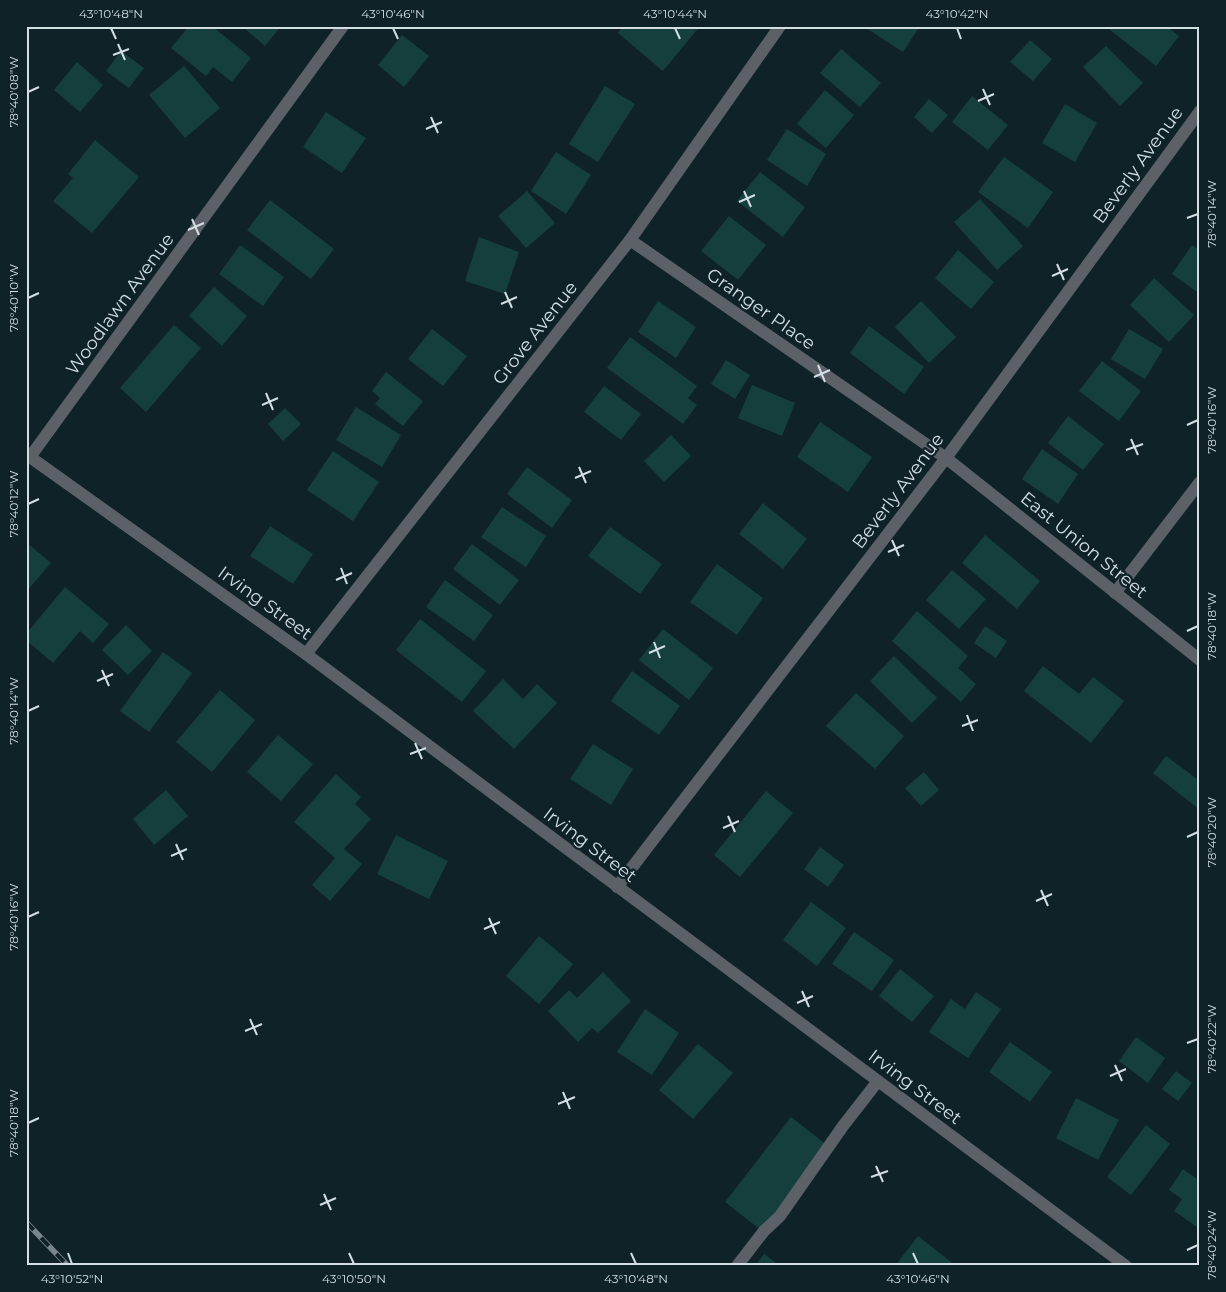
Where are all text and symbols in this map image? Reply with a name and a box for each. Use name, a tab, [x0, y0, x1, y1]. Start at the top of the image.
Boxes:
text: 43°10'48"N	[79, 6, 143, 21]
text: 43°10'46"N	[361, 6, 425, 21]
text: 43°10'44"N	[643, 6, 707, 21]
text: 43°10'42"N	[925, 6, 989, 21]
text: 78°40'08"W	[6, 57, 21, 127]
street label: Beverly Avenue	[1088, 102, 1188, 228]
text: 78°40'14"W	[1204, 180, 1219, 248]
street label: Woodlawn Avenue	[61, 229, 179, 379]
street label: Granger Place	[702, 263, 820, 355]
text: 78°40'10"W	[6, 264, 21, 332]
street label: Grove Avenue	[488, 277, 582, 389]
text: 78°40'16"W	[1204, 386, 1219, 454]
street label: Beverly Avenue	[847, 429, 949, 553]
text: 78°40'12"W	[6, 471, 21, 537]
street label: East Union Street	[1016, 487, 1152, 603]
street label: Irving Street	[214, 561, 316, 645]
text: 78°40'18"W	[1204, 592, 1219, 660]
text: 78°40'14"W	[6, 677, 21, 745]
text: 78°40'20"W	[1204, 797, 1219, 867]
street label: Irving Street	[539, 803, 641, 887]
text: 78°40'16"W	[6, 883, 21, 951]
text: 78°40'22"W	[1204, 1004, 1219, 1074]
street label: Irving Street	[864, 1045, 966, 1129]
text: 78°40'18"W	[6, 1089, 21, 1157]
text: 78°40'24"W	[1204, 1210, 1219, 1280]
text: 43°10'52"N	[41, 1271, 103, 1286]
text: 43°10'50"N	[322, 1271, 386, 1286]
text: 43°10'48"N	[604, 1271, 668, 1286]
text: 43°10'46"N	[886, 1271, 950, 1286]

